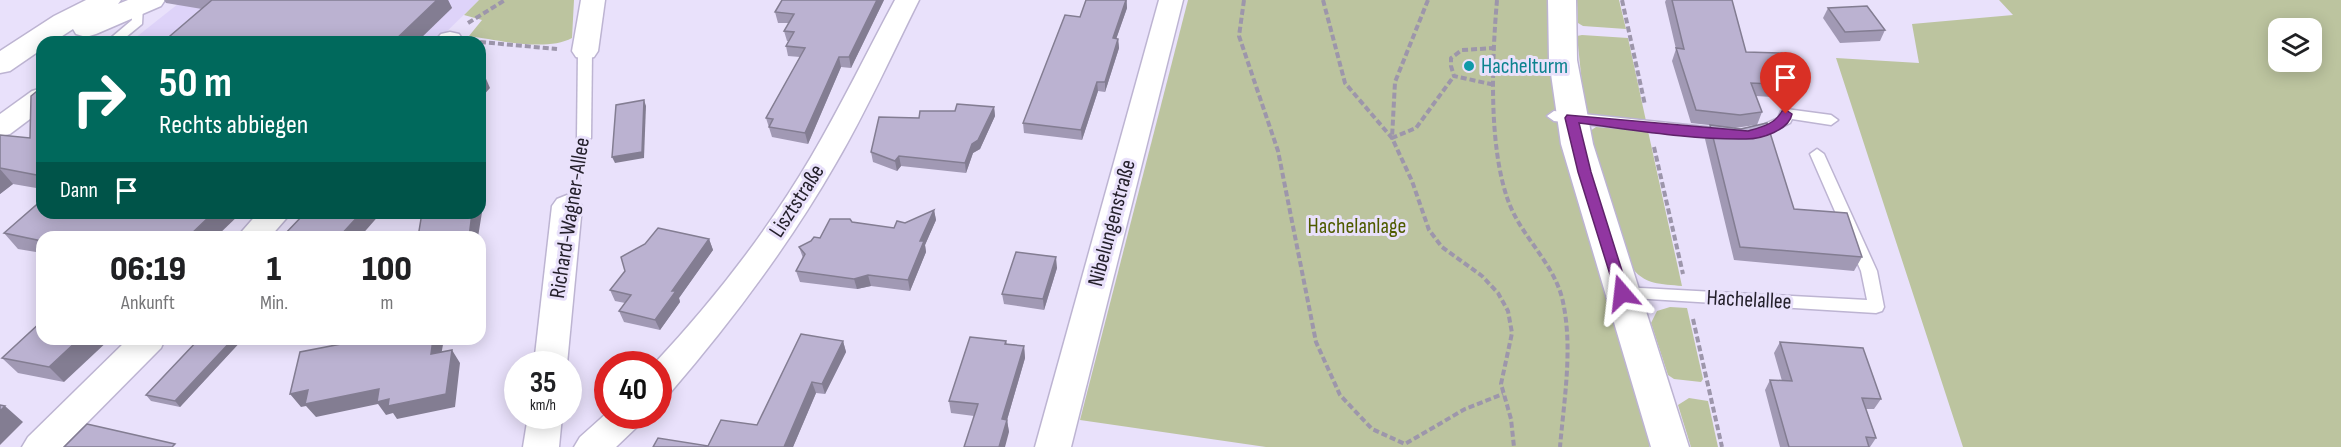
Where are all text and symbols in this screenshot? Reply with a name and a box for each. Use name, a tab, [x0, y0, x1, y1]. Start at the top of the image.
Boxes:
map controls	[2268, 18, 2322, 72]
button: layers	[2268, 18, 2322, 72]
pin	[1760, 52, 1811, 114]
place label: Hachelturm	[1481, 53, 1568, 80]
text: 50 m	[159, 58, 232, 109]
marker: Hachelturm	[1462, 59, 1476, 73]
icon: right	[60, 60, 138, 138]
icon: arrive	[1769, 61, 1802, 94]
text: Rechts abbiegen	[159, 109, 308, 141]
street label: Richard-Wagner-Allee	[544, 136, 596, 300]
street label: Nibelungenstraße	[1082, 157, 1142, 289]
street label: Lisztstraße	[764, 159, 830, 243]
icon: arrive	[110, 174, 143, 207]
text: Dann	[60, 177, 98, 204]
park label: Hachelanlage	[1308, 213, 1406, 240]
text: 06:19	[110, 248, 186, 291]
text: 1	[267, 248, 281, 291]
text: 100	[362, 248, 412, 291]
position arrow	[1590, 261, 1654, 325]
street label: Hachelallee	[1706, 284, 1792, 316]
text: Ankunft	[121, 291, 175, 315]
text: Min.	[260, 291, 288, 315]
text: m	[381, 291, 393, 315]
speed limit sign: 40	[594, 351, 672, 429]
text: 35	[530, 365, 556, 401]
text: km/h	[530, 396, 556, 415]

